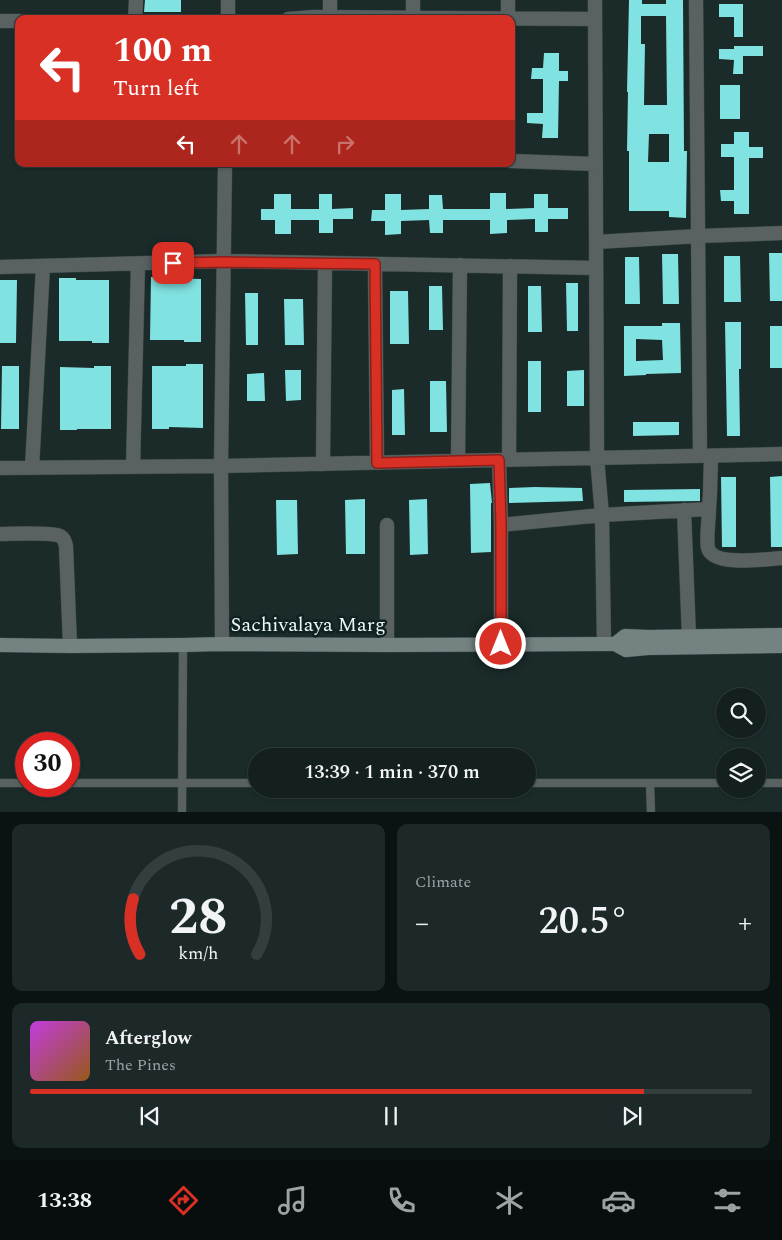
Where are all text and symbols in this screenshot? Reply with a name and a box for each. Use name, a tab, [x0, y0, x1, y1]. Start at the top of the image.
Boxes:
text: 100 m	[113, 24, 212, 77]
icon: left	[30, 35, 95, 100]
text: Turn left	[113, 72, 199, 105]
icon: left	[172, 130, 200, 158]
icon: ahead	[225, 130, 253, 158]
icon: ahead	[278, 130, 306, 158]
icon: right	[331, 130, 359, 158]
pin	[152, 242, 194, 284]
icon: arrive	[159, 249, 187, 277]
street label: Sachivalaya Marg	[230, 610, 386, 640]
position arrow	[474, 617, 526, 669]
map controls	[716, 688, 766, 798]
button: search	[716, 688, 766, 738]
speed limit sign: 30	[15, 732, 80, 797]
button: layers	[716, 748, 766, 798]
text: 13:39 · 1 min · 370 m	[304, 758, 480, 787]
text: Climate	[415, 870, 471, 894]
text: 28	[169, 878, 228, 957]
text: 20.5°	[538, 893, 629, 951]
text: −	[415, 902, 429, 945]
text: +	[738, 902, 752, 945]
text: km/h	[178, 940, 219, 967]
text: Afterglow	[105, 1024, 192, 1053]
text: The Pines	[105, 1053, 176, 1077]
icon: previous	[136, 1102, 164, 1130]
icon: pause	[377, 1102, 405, 1130]
icon: next	[618, 1102, 646, 1130]
icon: directions	[166, 1183, 201, 1218]
icon: music	[275, 1183, 310, 1218]
icon: phone	[384, 1183, 419, 1218]
icon: climate	[492, 1183, 527, 1218]
icon: car	[601, 1183, 636, 1218]
icon: filters	[710, 1183, 745, 1218]
text: 13:38	[37, 1184, 92, 1217]

